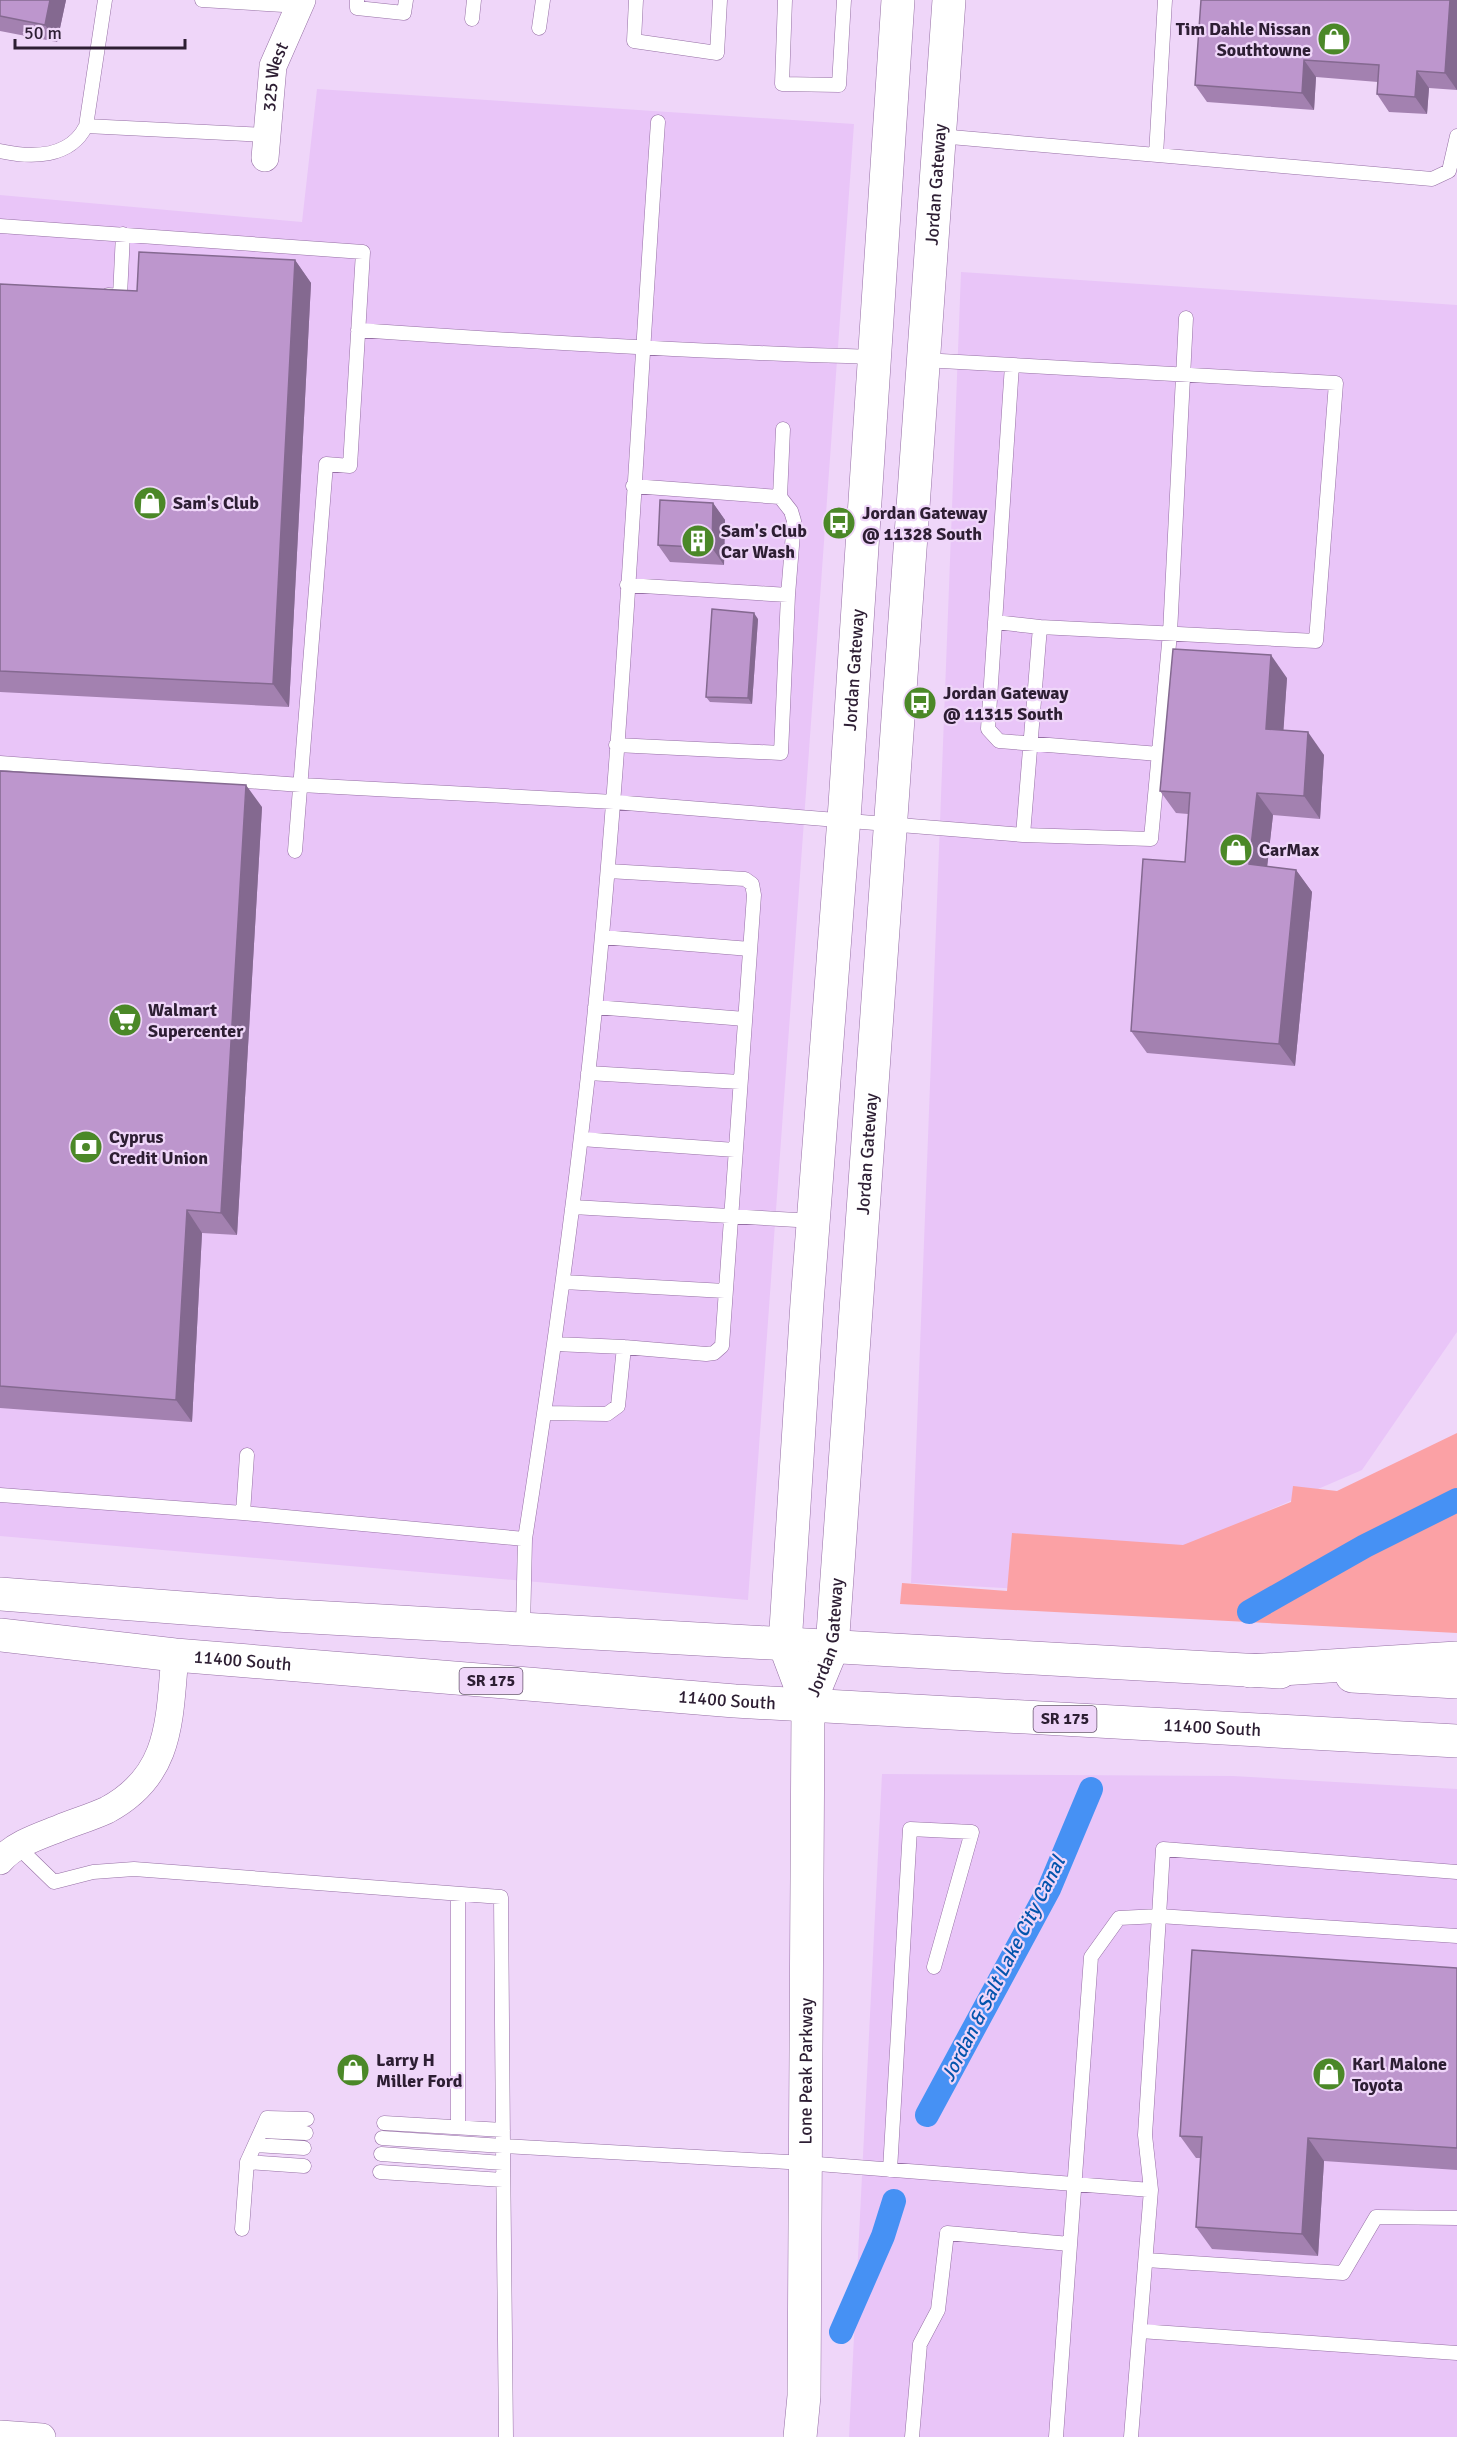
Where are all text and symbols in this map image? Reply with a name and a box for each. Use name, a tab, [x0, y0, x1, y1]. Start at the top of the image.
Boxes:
scale bar	[15, 12, 184, 50]
place label: Tim Dahle Nissan Southtowne	[1176, 18, 1311, 61]
shop icon: Tim Dahle Nissan Southtowne	[1316, 21, 1352, 57]
text: 50 m	[24, 22, 62, 44]
street label: 325 West	[258, 39, 293, 113]
street label: Jordan Gateway	[921, 122, 951, 246]
shop icon: Sam's Club	[132, 485, 168, 521]
place label: Sam's Club	[173, 492, 259, 514]
place label: Jordan Gateway @ 11328 South	[862, 502, 987, 545]
bus stop icon: Jordan Gateway @ 11328 South	[821, 505, 857, 541]
place label: Sam's Club Car Wash	[721, 520, 807, 563]
building icon: Sam's Club Car Wash	[680, 523, 716, 559]
street label: Jordan Gateway	[839, 608, 869, 731]
place label: Jordan Gateway @ 11315 South	[943, 682, 1068, 725]
bus stop icon: Jordan Gateway @ 11315 South	[902, 685, 938, 721]
shop icon: CarMax	[1218, 832, 1254, 868]
place label: CarMax	[1259, 839, 1320, 861]
place label: Walmart Supercenter	[148, 999, 244, 1042]
supermarket icon: Walmart Supercenter	[107, 1002, 143, 1038]
street label: Jordan Gateway	[852, 1092, 882, 1216]
place label: Cyprus Credit Union	[109, 1126, 208, 1169]
bank icon: Cyprus Credit Union	[68, 1129, 104, 1165]
street label: Jordan Gateway	[802, 1577, 848, 1700]
street label: 11400 South	[193, 1646, 292, 1676]
road number: SR 175	[460, 1668, 522, 1694]
street label: 11400 South	[677, 1685, 777, 1714]
road number: SR 175	[1034, 1706, 1096, 1732]
street label: 11400 South	[1163, 1714, 1262, 1741]
water label: Jordan & Salt Lake City Canal	[935, 1850, 1072, 2086]
street label: Lone Peak Parkway	[794, 1997, 817, 2145]
place label: Larry H Miller Ford	[376, 2049, 463, 2092]
shop icon: Larry H Miller Ford	[335, 2052, 371, 2088]
place label: Karl Malone Toyota	[1352, 2053, 1447, 2096]
shop icon: Karl Malone Toyota	[1311, 2056, 1347, 2092]

